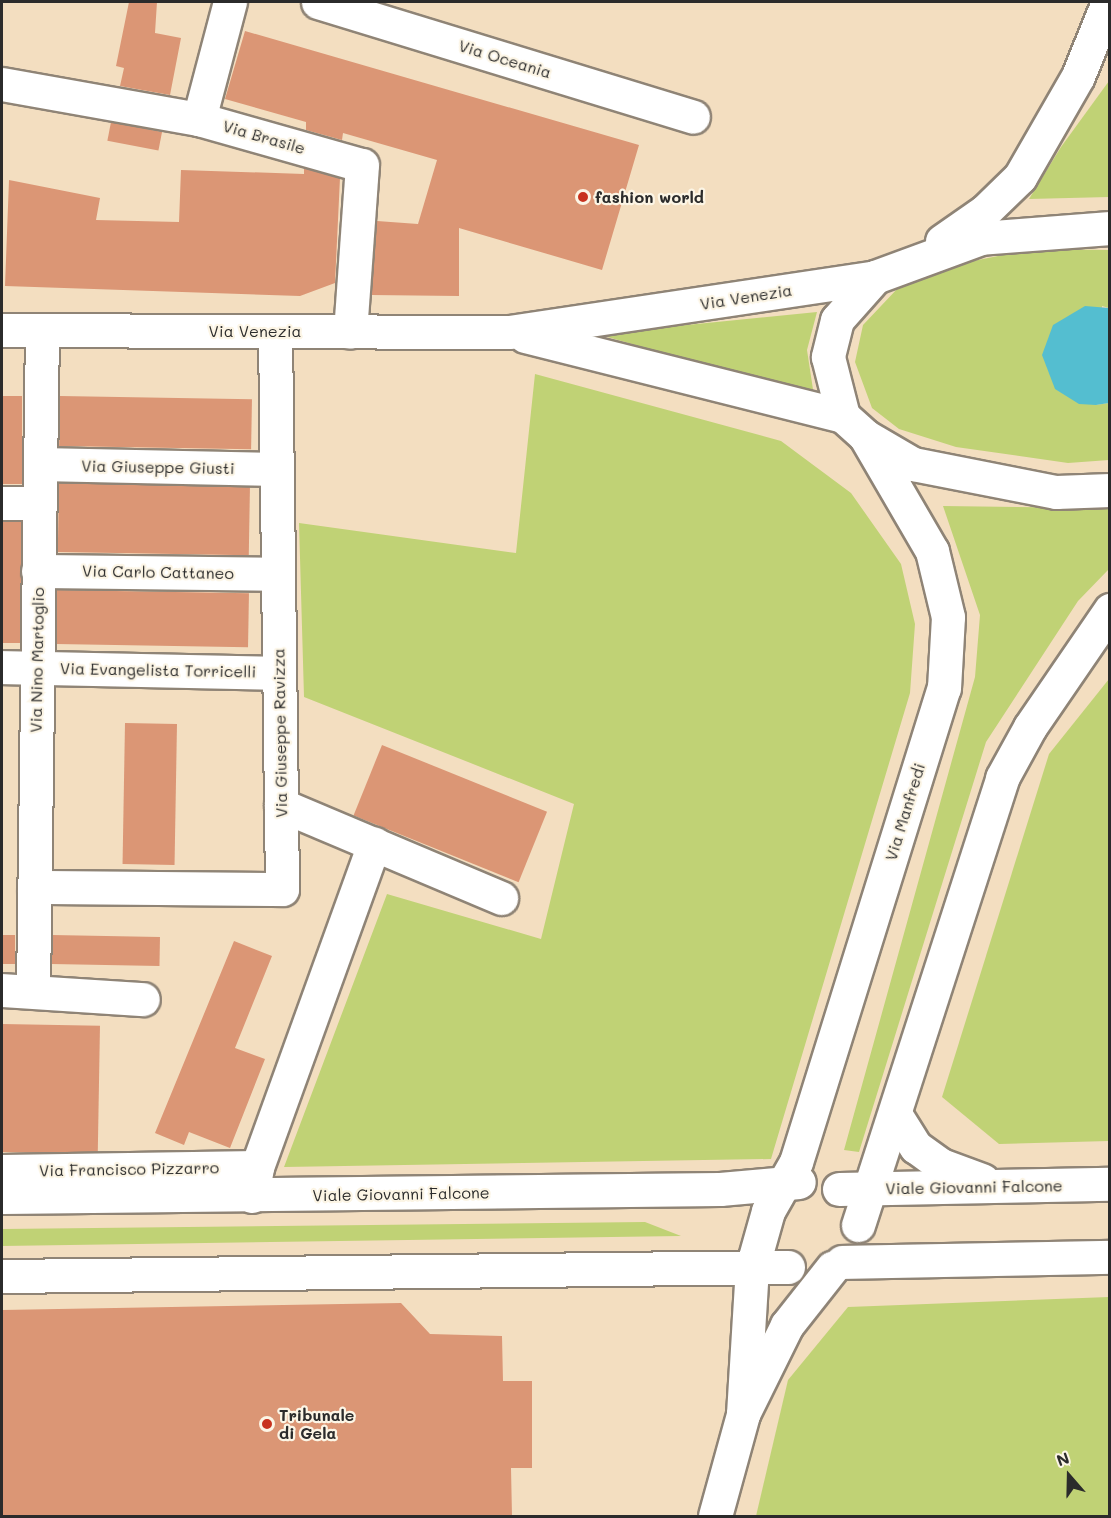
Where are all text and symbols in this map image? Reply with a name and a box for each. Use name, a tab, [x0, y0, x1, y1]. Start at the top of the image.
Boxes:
street label: Via Oceania	[456, 36, 554, 82]
street label: Via Brasile	[221, 116, 307, 158]
place label: fashion world	[595, 187, 704, 207]
marker: fashion world	[576, 190, 590, 204]
street label: Via Venezia	[699, 280, 793, 314]
street label: Via Venezia	[209, 321, 301, 341]
street label: Via Giuseppe Giusti	[81, 456, 235, 478]
street label: Via Carlo Cattaneo	[82, 561, 234, 583]
street label: Via Nino Martoglio	[26, 587, 48, 733]
street label: Via Giuseppe Ravizza	[269, 648, 291, 818]
street label: Via Evangelista Torricelli	[60, 659, 256, 681]
street label: Via Manfredi	[881, 761, 929, 863]
street label: Via Francisco Pizzarro	[39, 1158, 219, 1180]
street label: Viale Giovanni Falcone	[885, 1176, 1063, 1198]
street label: Viale Giovanni Falcone	[312, 1183, 490, 1205]
place label: Tribunale di Gela	[279, 1405, 354, 1443]
marker: Tribunale di Gela	[260, 1417, 274, 1431]
north arrow	[1039, 1446, 1099, 1506]
text: N	[1053, 1447, 1072, 1471]

